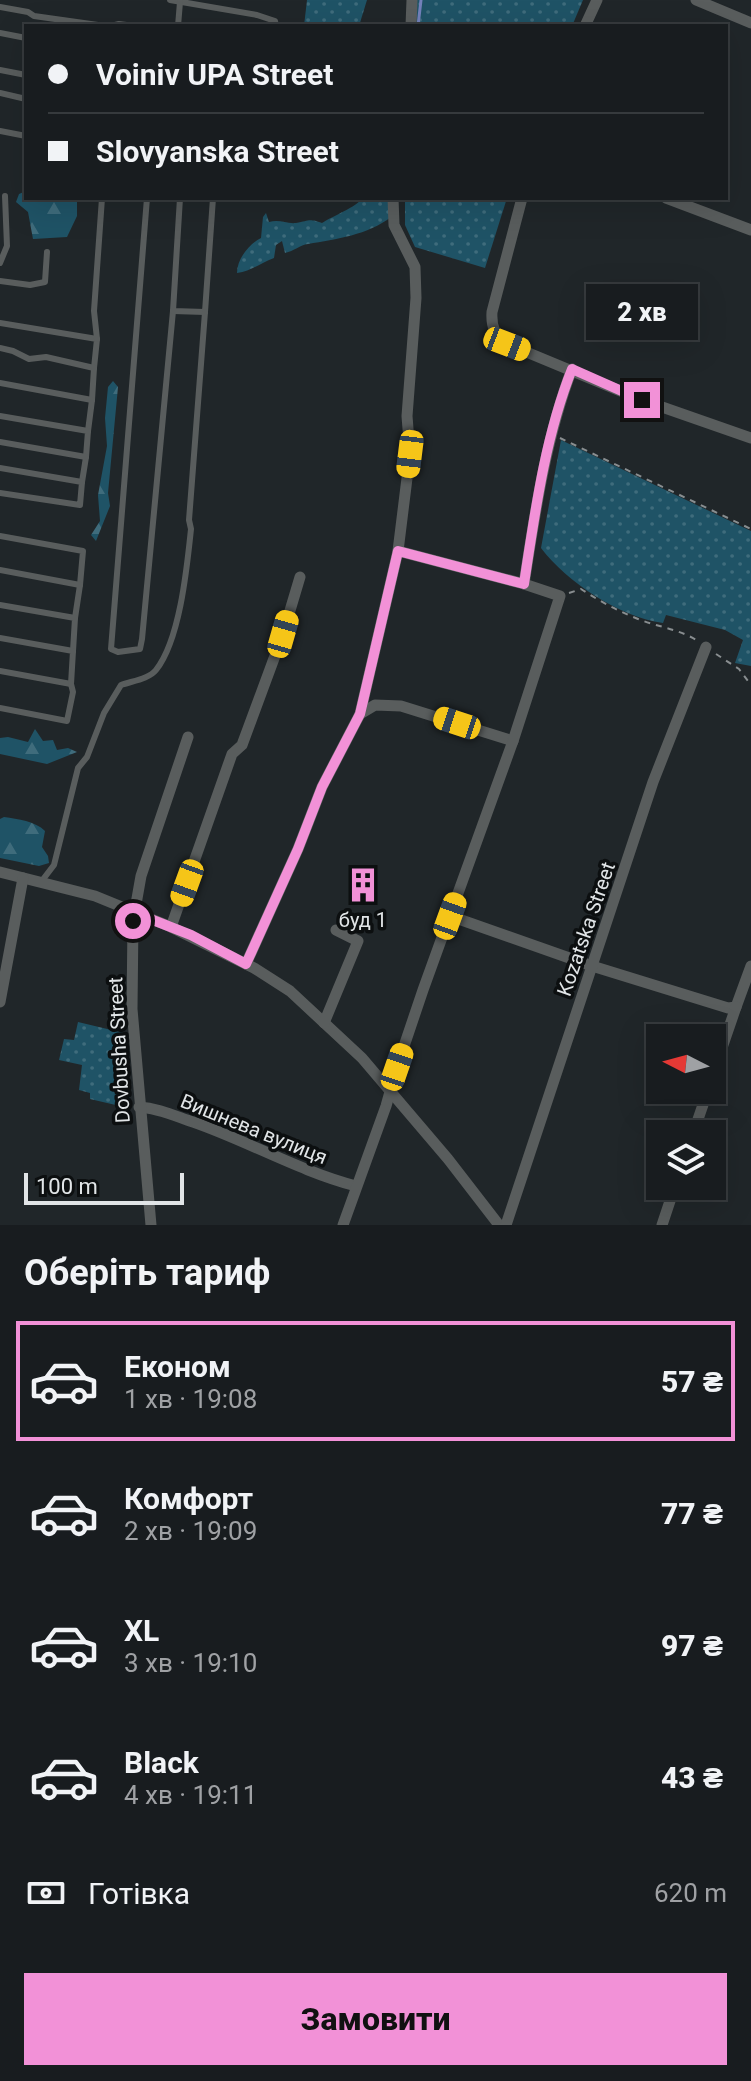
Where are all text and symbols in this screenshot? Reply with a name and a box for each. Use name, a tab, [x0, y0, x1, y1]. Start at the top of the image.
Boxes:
text: Voiniv UPA Street	[96, 57, 333, 92]
text: Slovyanska Street	[96, 134, 339, 169]
callout: 2 хв	[586, 284, 698, 340]
text: 2 хв	[617, 297, 667, 327]
car	[480, 324, 534, 364]
route end	[624, 382, 660, 418]
car	[395, 429, 425, 479]
car	[265, 608, 301, 660]
car	[430, 704, 484, 742]
car	[168, 856, 206, 910]
street label: Kozatska Street	[552, 859, 620, 999]
building icon: буд 1	[344, 866, 382, 904]
car	[431, 889, 469, 943]
route start	[115, 903, 151, 939]
place label: буд 1	[339, 908, 387, 932]
street label: Dovbusha Street	[103, 976, 135, 1124]
north arrow	[646, 1024, 726, 1104]
map controls	[646, 1024, 726, 1200]
car	[378, 1040, 416, 1094]
street label: Вишнева вулиця	[177, 1089, 331, 1169]
button: layers	[646, 1120, 726, 1200]
scale bar	[24, 1169, 184, 1205]
text: 100 m	[36, 1174, 98, 1199]
text: Оберіть тариф	[24, 1252, 270, 1294]
icon: car	[28, 1345, 100, 1417]
text: Економ	[124, 1349, 231, 1384]
text: 57 ₴	[661, 1364, 723, 1399]
text: 1 хв · 19:08	[124, 1384, 257, 1414]
icon: car	[28, 1477, 100, 1549]
text: Комфорт	[124, 1481, 253, 1516]
text: 77 ₴	[661, 1496, 723, 1531]
text: 2 хв · 19:09	[124, 1516, 257, 1546]
icon: car	[28, 1609, 100, 1681]
text: XL	[124, 1613, 159, 1648]
text: 97 ₴	[661, 1628, 723, 1663]
text: 3 хв · 19:10	[124, 1648, 257, 1678]
icon: car	[28, 1741, 100, 1813]
text: Black	[124, 1745, 199, 1780]
text: 43 ₴	[661, 1760, 723, 1795]
text: 4 хв · 19:11	[124, 1780, 257, 1810]
icon: cash	[24, 1871, 68, 1915]
text: Готівка	[88, 1876, 190, 1911]
text: 620 m	[654, 1878, 727, 1908]
button: Замовити	[24, 1973, 727, 2065]

